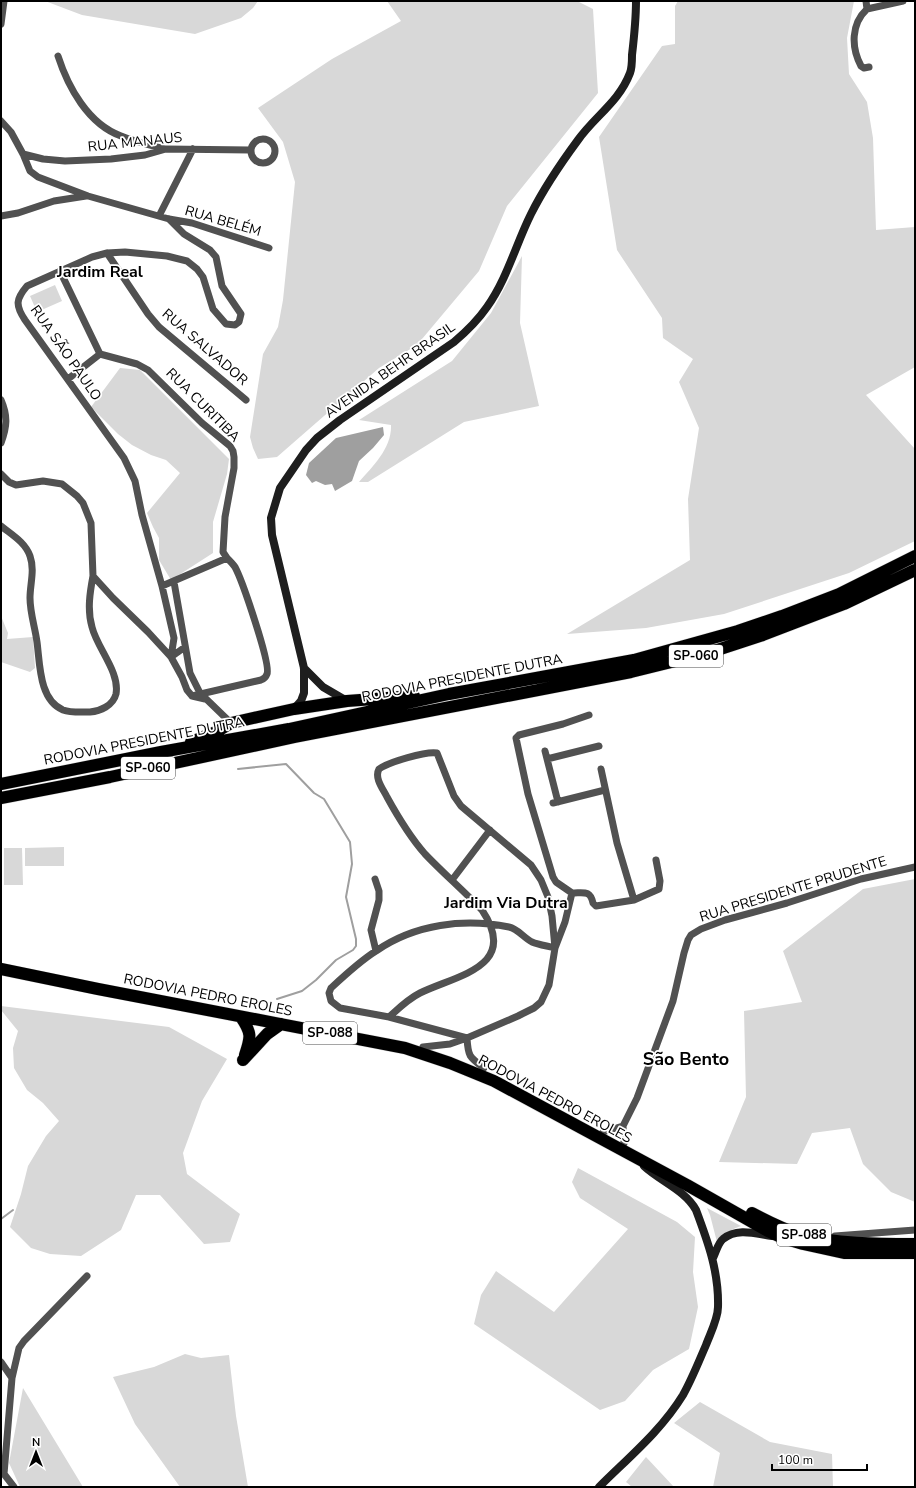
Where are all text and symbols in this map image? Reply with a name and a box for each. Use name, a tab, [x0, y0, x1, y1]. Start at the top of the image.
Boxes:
street label: RUA MANAUS	[87, 128, 184, 156]
street label: RUA BELÉM	[183, 201, 263, 241]
district label: Jardim Real	[56, 261, 143, 283]
street label: RUA SÃO PAULO	[26, 302, 106, 404]
street label: RUA SALVADOR	[158, 304, 252, 390]
street label: AVENIDA BEHR BRASIL	[321, 318, 459, 422]
street label: RUA CURITIBA	[162, 364, 244, 446]
road number: SP-060	[669, 645, 723, 667]
street label: RODOVIA PRESIDENTE DUTRA	[360, 649, 564, 707]
street label: RODOVIA PRESIDENTE DUTRA	[42, 712, 246, 770]
road number: SP-060	[121, 757, 175, 779]
street label: RUA PRESIDENTE PRUDENTE	[697, 851, 889, 927]
district label: Jardim Via Dutra	[443, 892, 568, 914]
street label: RODOVIA PEDRO EROLES	[122, 969, 294, 1021]
road number: SP-088	[303, 1022, 357, 1044]
district label: São Bento	[643, 1047, 729, 1071]
street label: RODOVIA PEDRO EROLES	[475, 1050, 635, 1148]
road number: SP-088	[777, 1224, 831, 1246]
north arrow	[16, 1432, 56, 1472]
text: N	[32, 1435, 40, 1450]
scale bar	[772, 1446, 867, 1472]
text: 100 m	[778, 1452, 813, 1468]

